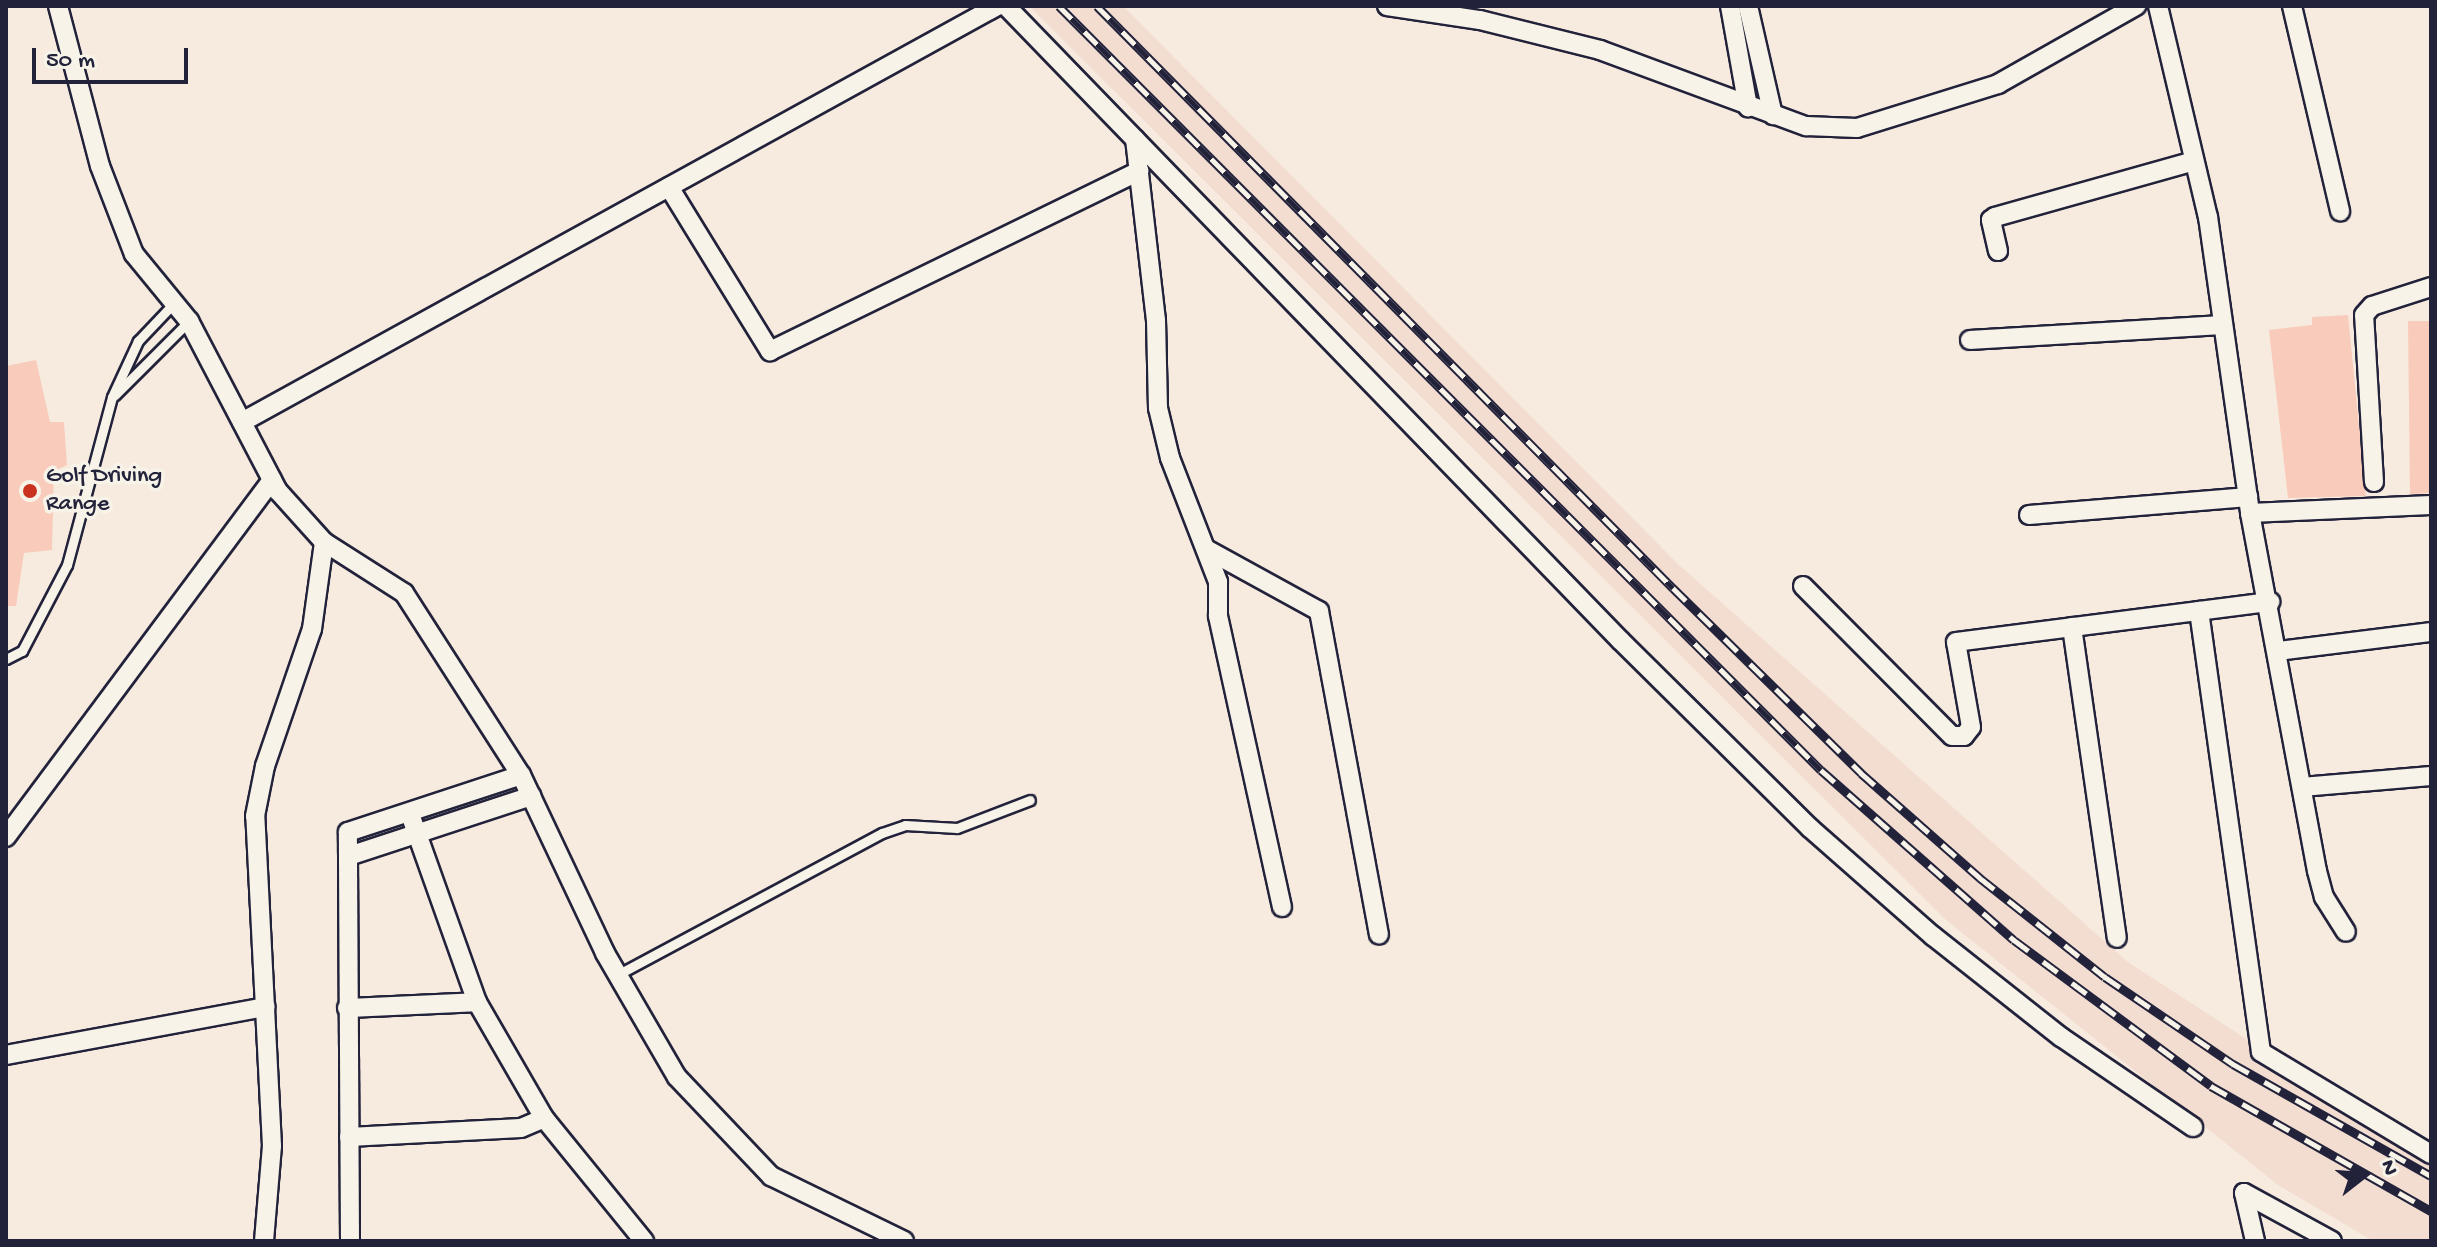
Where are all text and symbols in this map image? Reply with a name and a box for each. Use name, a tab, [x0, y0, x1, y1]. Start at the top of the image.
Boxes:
scale bar	[36, 32, 192, 82]
text: 50 m	[46, 47, 95, 76]
place label: Golf Driving Range	[46, 463, 162, 519]
marker: Golf Driving Range	[21, 482, 39, 500]
north arrow	[2325, 1135, 2405, 1215]
text: N	[2373, 1157, 2402, 1179]

